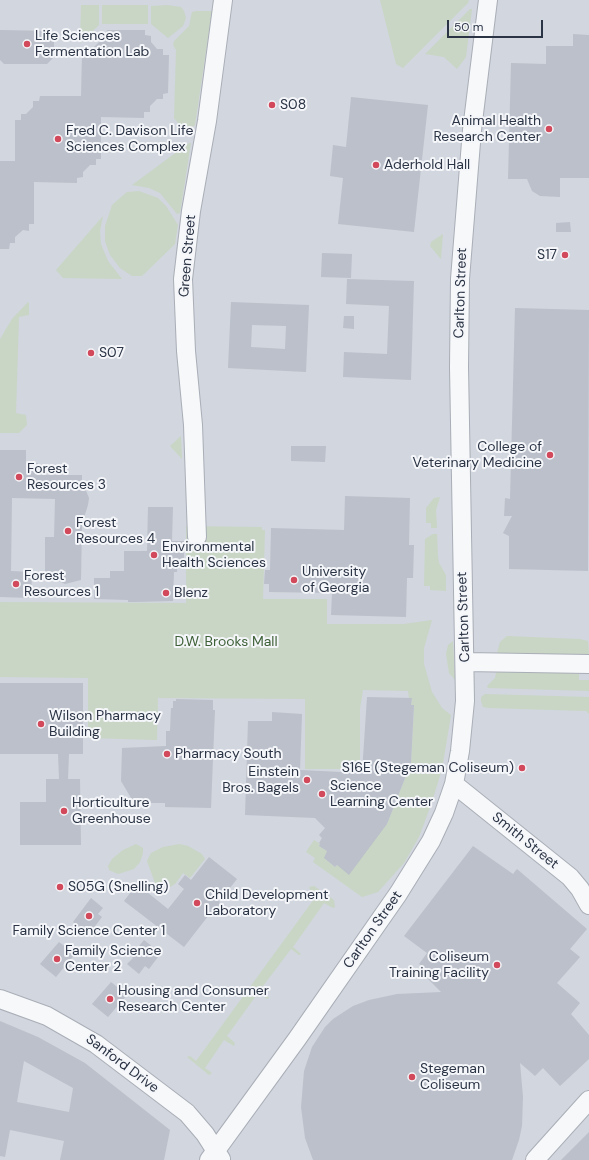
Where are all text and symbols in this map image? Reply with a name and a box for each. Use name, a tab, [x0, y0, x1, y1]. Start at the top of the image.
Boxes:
scale bar	[449, 12, 545, 38]
text: 50 m	[454, 19, 483, 35]
place label: Life Sciences Fermentation Lab	[35, 28, 149, 60]
marker: Life Sciences Fermentation Lab	[22, 39, 32, 49]
place label: S08	[280, 97, 306, 113]
marker: S08	[267, 100, 277, 110]
place label: Animal Health Research Center	[433, 113, 541, 146]
place label: Fred C. Davison Life Sciences Complex	[66, 123, 193, 156]
marker: Animal Health Research Center	[544, 124, 554, 134]
marker: Fred C. Davison Life Sciences Complex	[53, 134, 63, 144]
place label: Aderhold Hall	[384, 157, 470, 173]
marker: Aderhold Hall	[371, 160, 381, 170]
street label: Green Street	[176, 214, 200, 298]
street label: Carlton Street	[451, 247, 471, 339]
place label: S17	[537, 247, 557, 263]
marker: S17	[560, 250, 570, 260]
place label: S07	[99, 345, 124, 361]
marker: S07	[86, 348, 96, 358]
place label: College of Veterinary Medicine	[412, 439, 542, 472]
marker: College of Veterinary Medicine	[545, 450, 555, 460]
place label: Forest Resources 3	[27, 461, 106, 494]
marker: Forest Resources 3	[14, 472, 24, 482]
place label: Forest Resources 4	[76, 515, 155, 548]
marker: Forest Resources 4	[63, 526, 73, 536]
place label: Environmental Health Sciences	[162, 539, 266, 572]
marker: Environmental Health Sciences	[149, 550, 159, 560]
place label: University of Georgia	[302, 564, 369, 596]
place label: Forest Resources 1	[24, 568, 99, 600]
street label: Carlton Street	[454, 571, 474, 663]
marker: University of Georgia	[289, 575, 299, 585]
marker: Forest Resources 1	[11, 579, 21, 589]
place label: Blenz	[174, 585, 208, 601]
marker: Blenz	[161, 588, 171, 598]
park label: D.W. Brooks Mall	[174, 634, 278, 650]
place label: Wilson Pharmacy Building	[49, 708, 161, 740]
marker: Wilson Pharmacy Building	[36, 719, 46, 729]
place label: Pharmacy South	[175, 746, 282, 762]
marker: Pharmacy South	[162, 749, 172, 759]
place label: S16E (Stegeman Coliseum)	[342, 760, 514, 776]
marker: S16E (Stegeman Coliseum)	[517, 763, 527, 773]
place label: Einstein Bros. Bagels	[222, 764, 299, 796]
marker: Einstein Bros. Bagels	[302, 775, 312, 785]
place label: Science Learning Center	[330, 778, 433, 810]
marker: Science Learning Center	[317, 789, 327, 799]
place label: Horticulture Greenhouse	[72, 795, 151, 828]
marker: Horticulture Greenhouse	[59, 806, 69, 816]
street label: Smith Street	[488, 809, 562, 873]
place label: S05G (Snelling)	[68, 879, 169, 895]
marker: S05G (Snelling)	[55, 882, 65, 892]
place label: Child Development Laboratory	[205, 887, 328, 920]
street label: Carlton Street	[340, 888, 406, 972]
marker: Child Development Laboratory	[192, 898, 202, 908]
marker: Family Science Center 1	[84, 911, 94, 921]
place label: Family Science Center 1	[13, 923, 165, 939]
place label: Family Science Center 2	[65, 943, 162, 976]
place label: Coliseum Training Facility	[389, 949, 489, 982]
marker: Family Science Center 2	[52, 954, 62, 964]
marker: Coliseum Training Facility	[492, 960, 502, 970]
place label: Housing and Consumer Research Center	[118, 983, 269, 1016]
marker: Housing and Consumer Research Center	[105, 994, 115, 1004]
street label: Sanford Drive	[82, 1031, 162, 1097]
place label: Stegeman Coliseum	[420, 1061, 485, 1094]
marker: Stegeman Coliseum	[407, 1072, 417, 1082]

